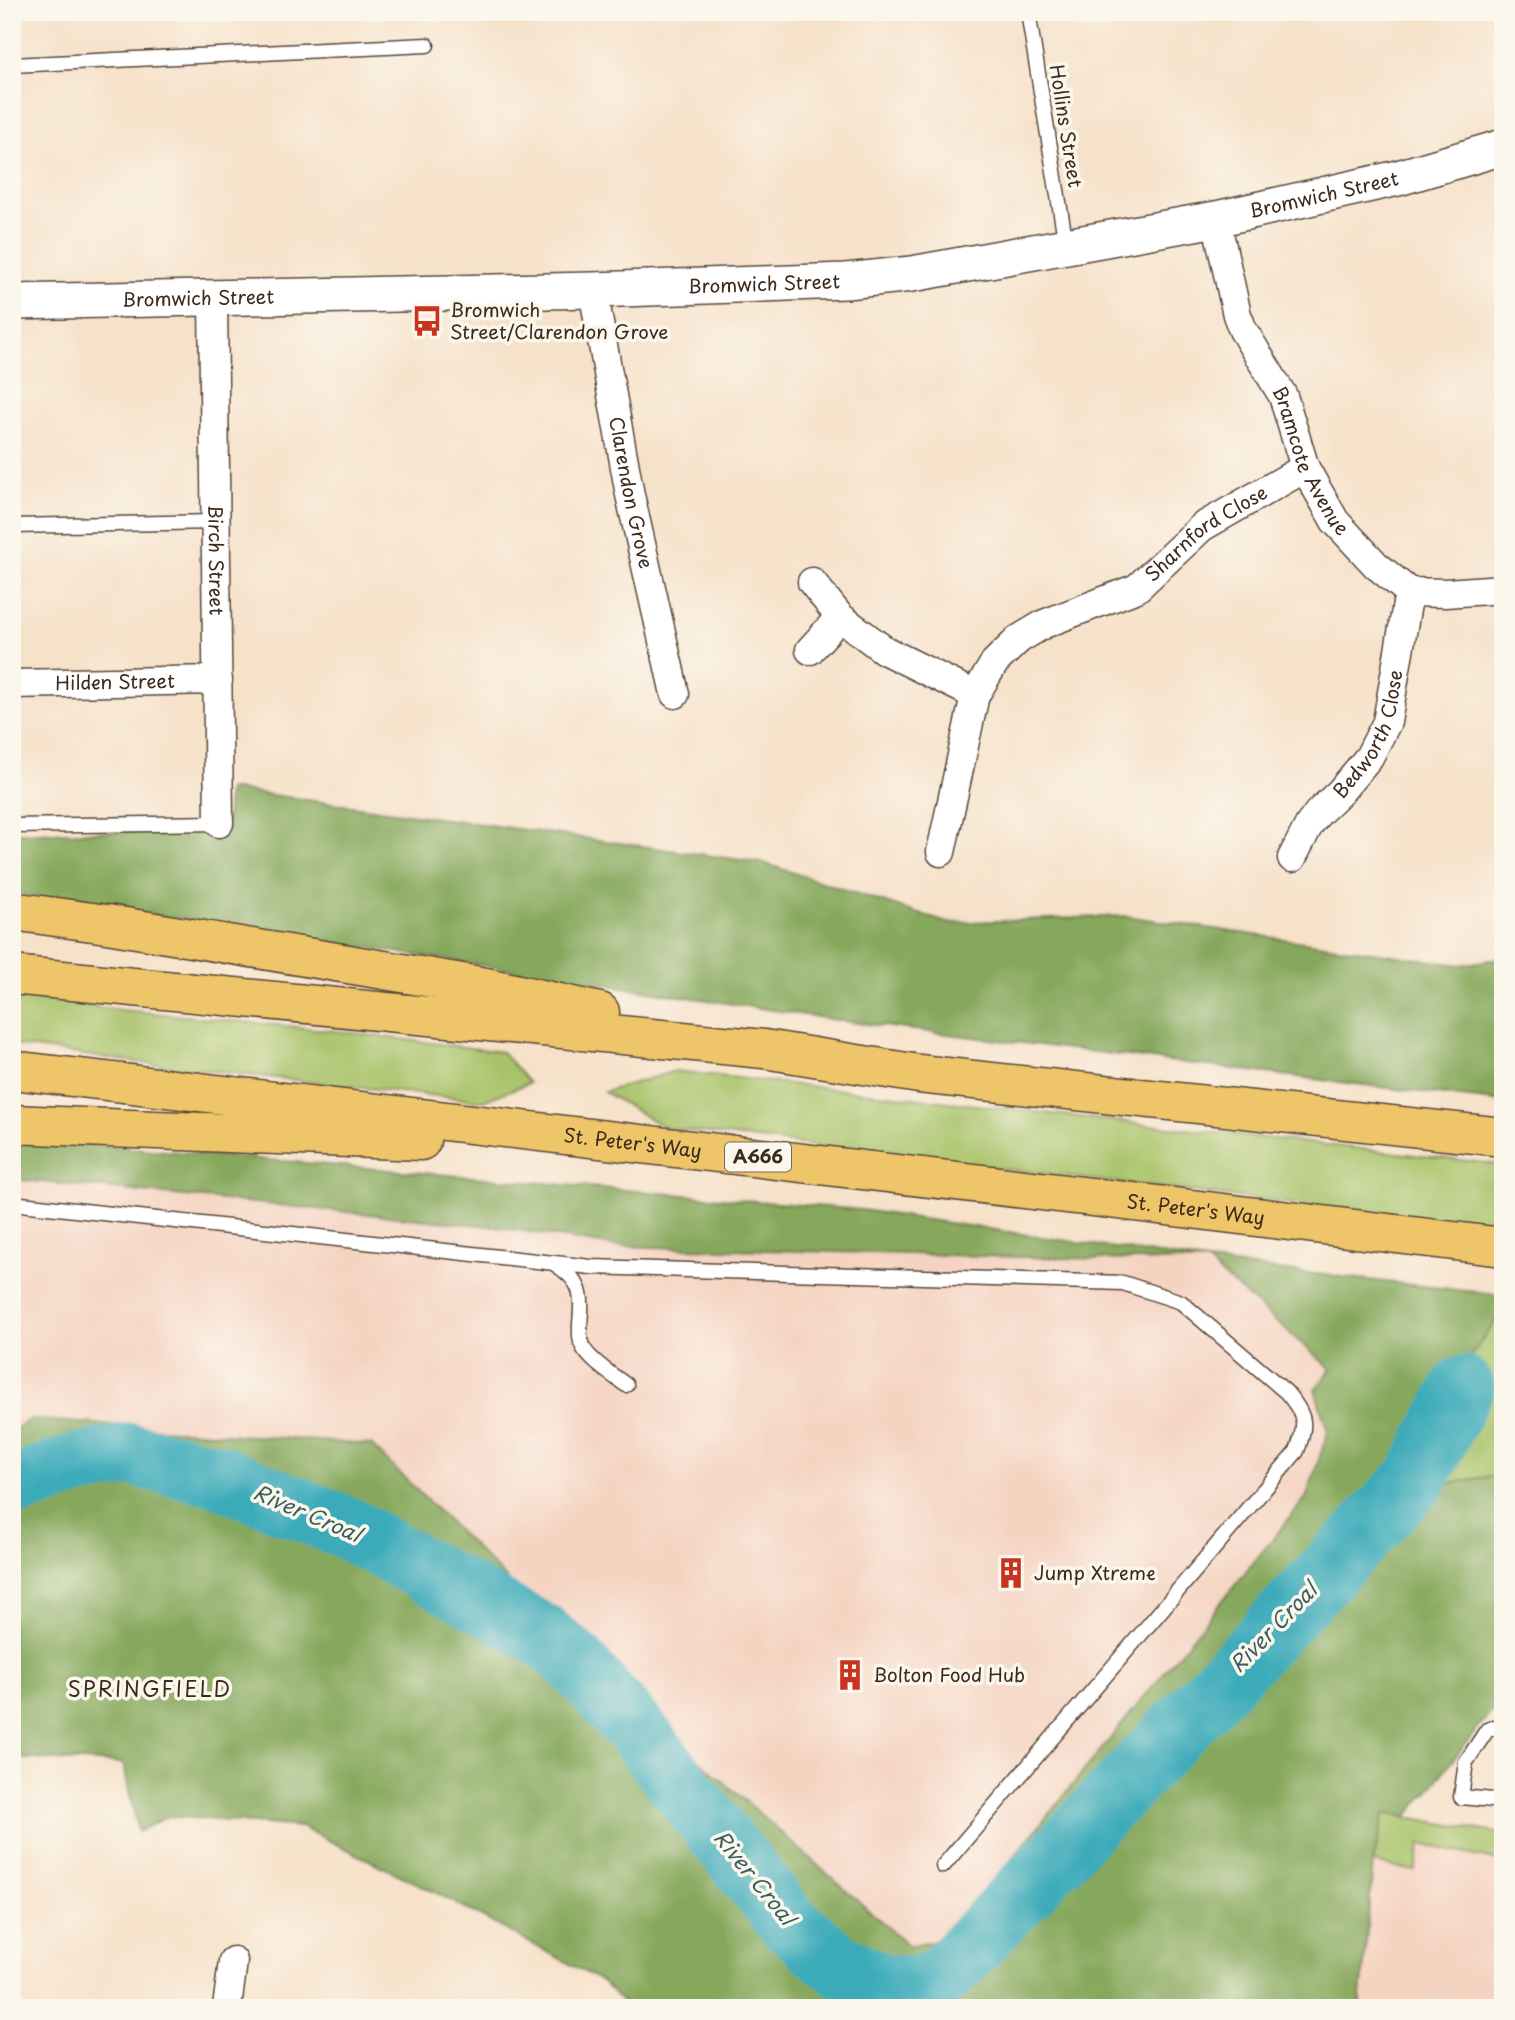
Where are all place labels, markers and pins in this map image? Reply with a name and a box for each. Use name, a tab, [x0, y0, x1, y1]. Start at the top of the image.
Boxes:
place label: Bromwich Street/Clarendon Grove	[450, 295, 668, 345]
bus stop icon: Bromwich Street/Clarendon Grove	[410, 304, 444, 338]
building icon: Jump Xtreme	[994, 1556, 1028, 1590]
place label: Jump Xtreme	[1034, 1558, 1156, 1586]
building icon: Bolton Food Hub	[833, 1658, 867, 1692]
place label: Bolton Food Hub	[873, 1660, 1025, 1688]

